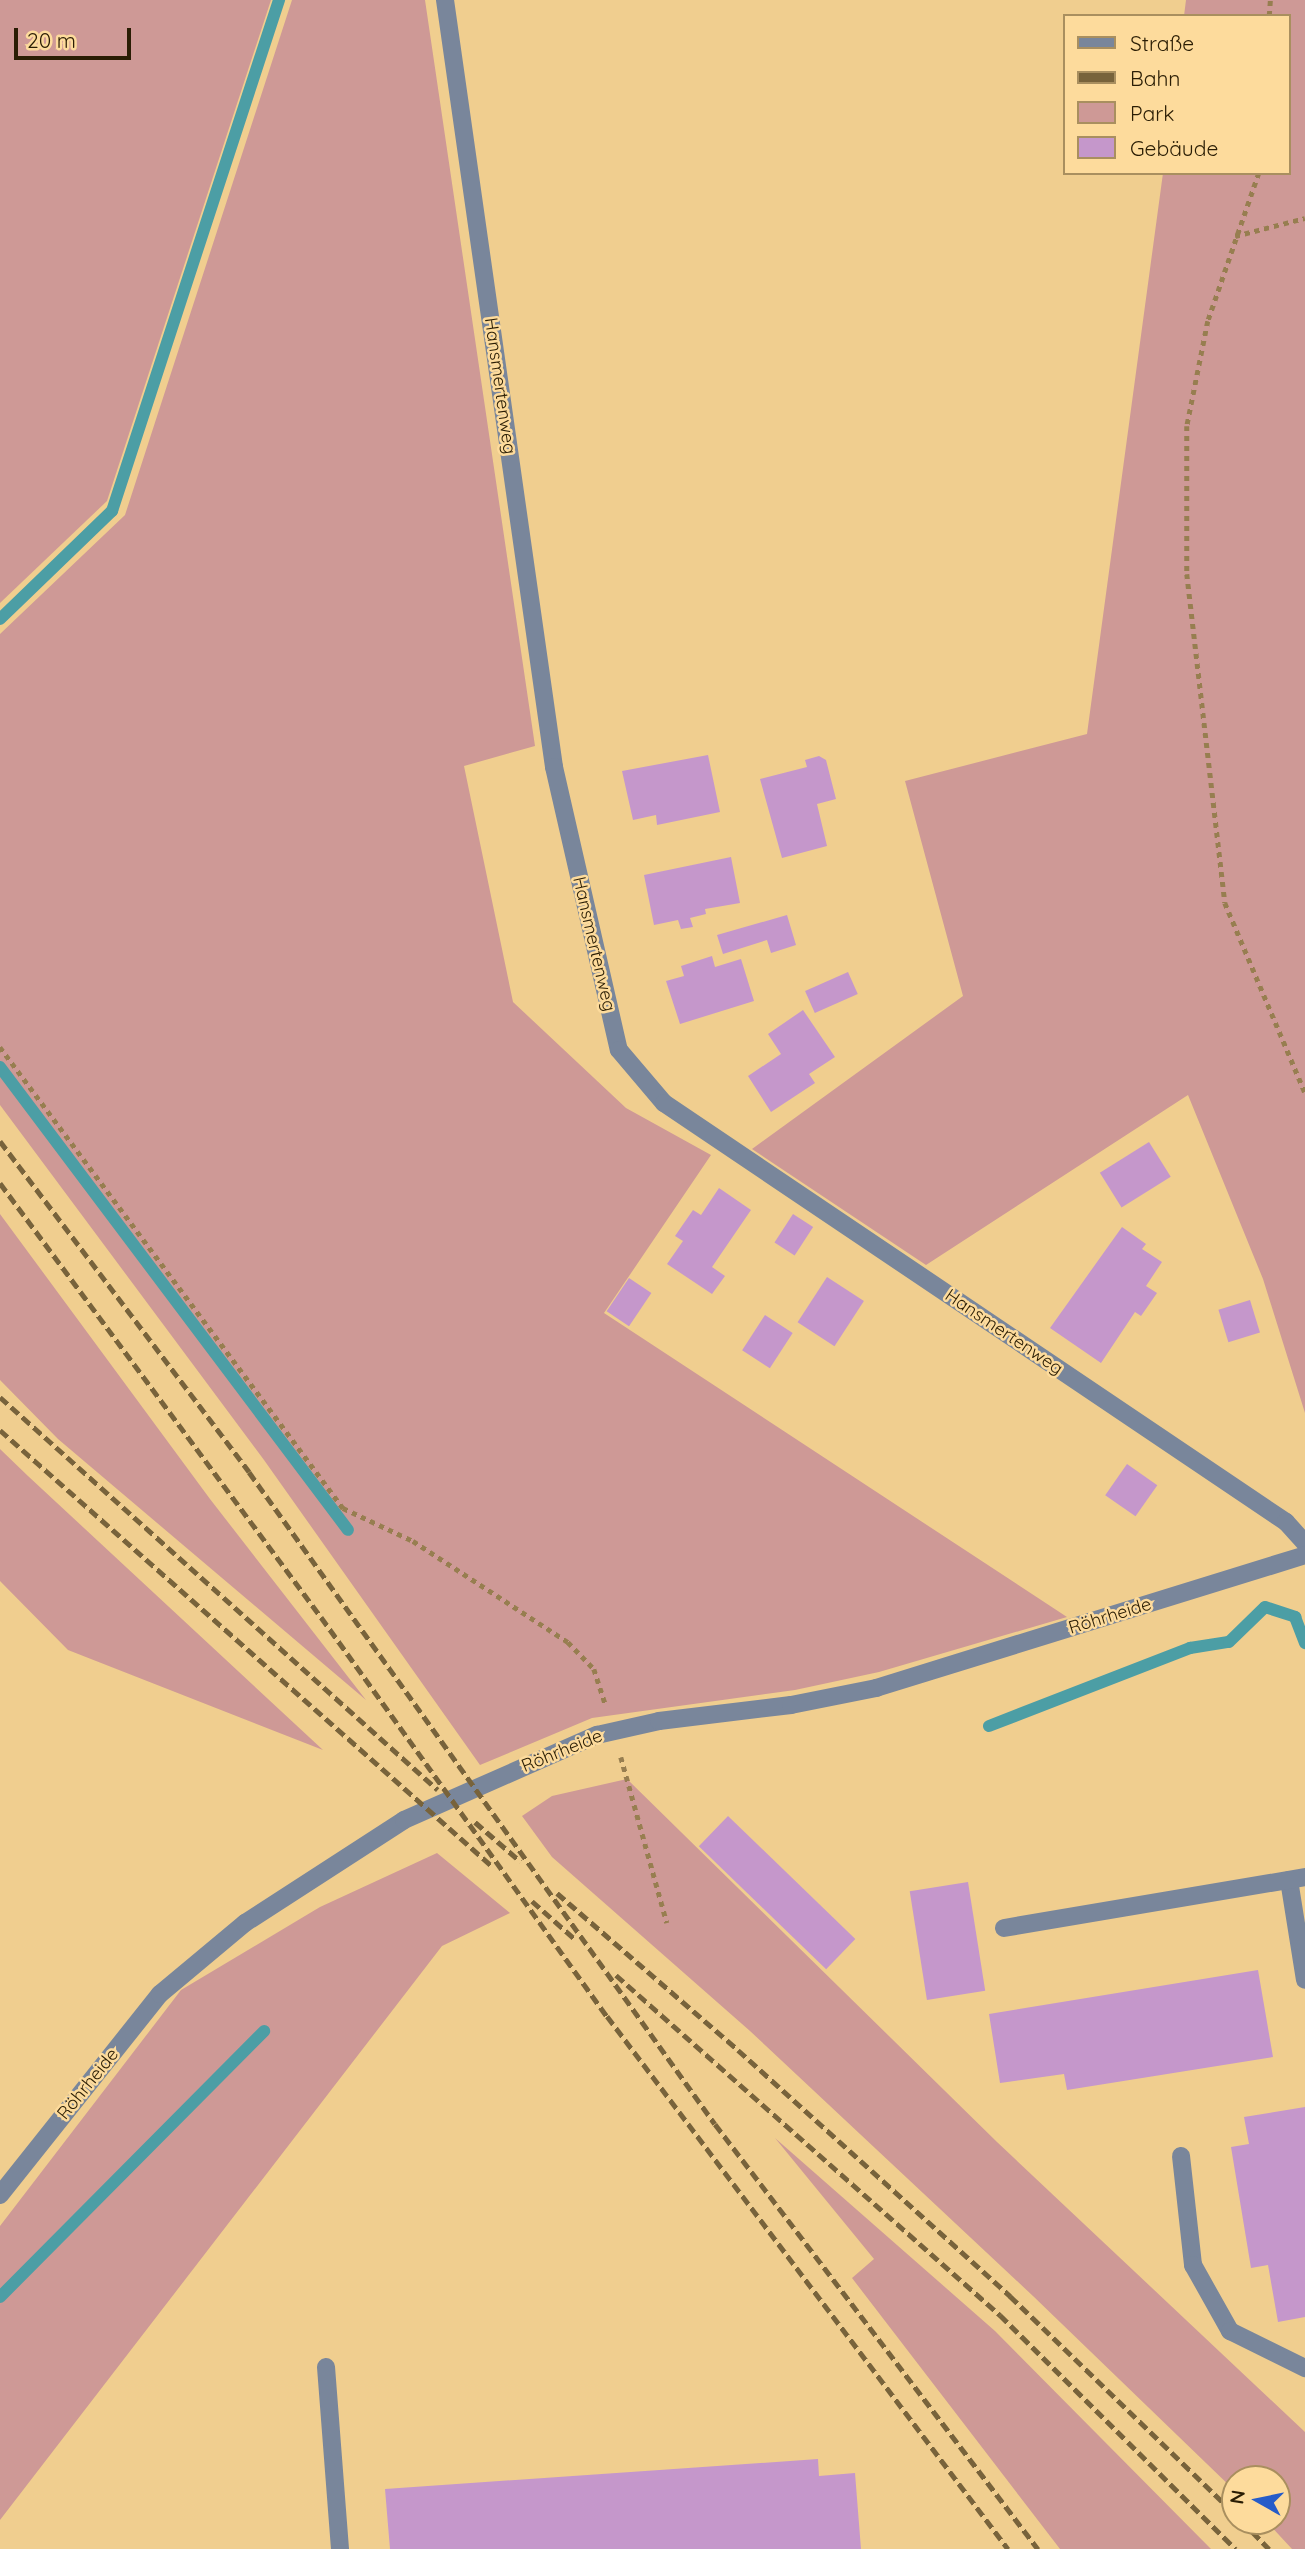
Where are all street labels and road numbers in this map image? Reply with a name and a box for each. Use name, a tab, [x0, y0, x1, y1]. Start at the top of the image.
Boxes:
street label: Hansmertenweg	[480, 316, 520, 456]
street label: Hansmertenweg	[568, 875, 620, 1013]
street label: Hansmertenweg	[941, 1285, 1067, 1379]
street label: Röhrheide	[1066, 1593, 1154, 1639]
street label: Röhrheide	[518, 1725, 606, 1777]
street label: Röhrheide	[53, 2044, 123, 2124]

